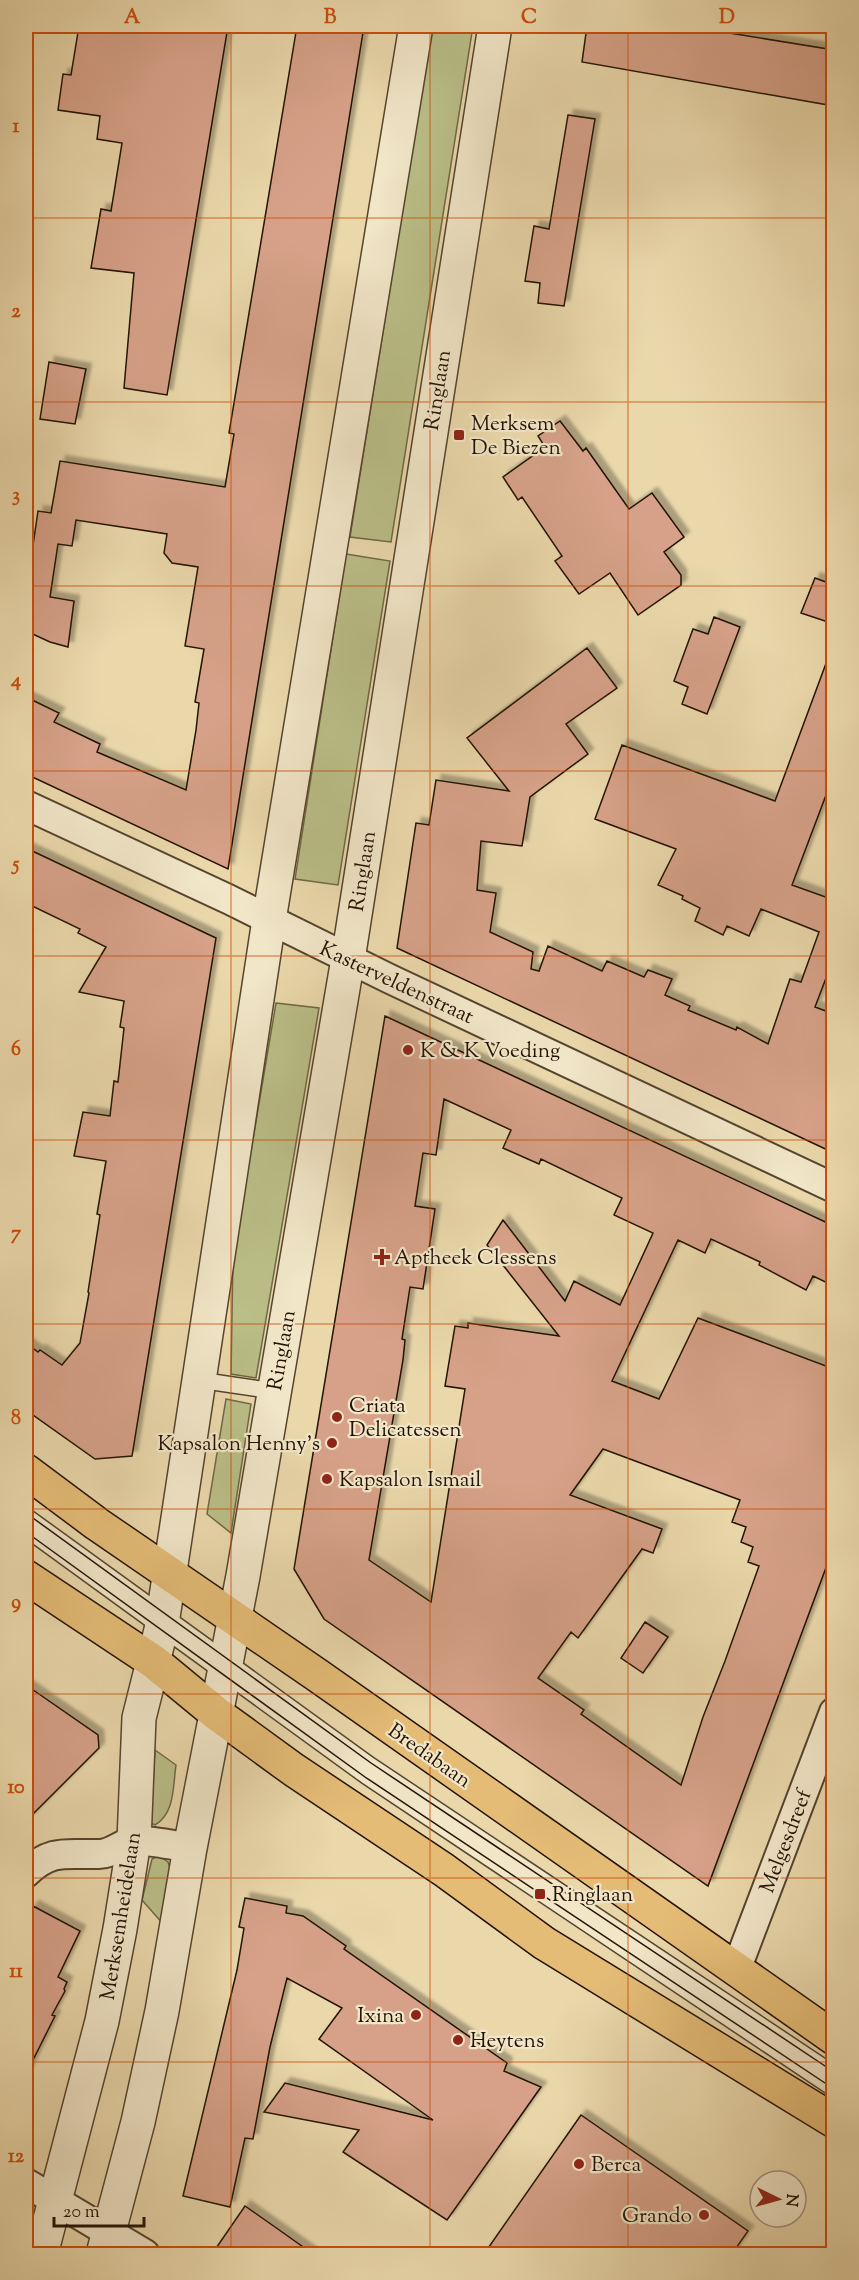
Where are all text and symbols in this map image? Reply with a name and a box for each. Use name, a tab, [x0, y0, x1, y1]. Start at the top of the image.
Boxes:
text: A	[124, 4, 141, 33]
text: B	[324, 4, 337, 33]
text: C	[521, 4, 537, 33]
text: D	[719, 4, 735, 33]
text: 1	[13, 113, 20, 142]
text: 2	[11, 298, 21, 327]
street label: Ringlaan	[418, 348, 460, 433]
place label: Merksem De Biezen	[471, 410, 561, 464]
marker: Merksem De Biezen	[452, 428, 466, 442]
text: 3	[12, 482, 20, 511]
text: 4	[10, 667, 21, 696]
street label: Ringlaan	[343, 829, 385, 914]
text: 5	[11, 851, 20, 880]
street label: Kasterveldenstraat	[314, 935, 478, 1033]
text: 6	[11, 1036, 21, 1065]
place label: K & K Voeding	[420, 1037, 560, 1067]
marker: K & K Voeding	[401, 1043, 415, 1057]
text: 7	[11, 1220, 22, 1249]
place label: Aptheek Clessens	[394, 1244, 556, 1274]
marker: Aptheek Clessens	[375, 1250, 389, 1264]
street label: Ringlaan	[261, 1308, 305, 1393]
place label: Criata Delicatessen	[349, 1392, 462, 1446]
text: 8	[11, 1405, 21, 1434]
marker: Criata Delicatessen	[330, 1410, 344, 1424]
place label: Kapsalon Henny's	[157, 1430, 320, 1460]
marker: Kapsalon Henny's	[325, 1436, 339, 1450]
place label: Kapsalon Ismail	[339, 1466, 481, 1496]
marker: Kapsalon Ismail	[320, 1472, 334, 1486]
text: 9	[11, 1589, 21, 1618]
street label: Bredabaan	[381, 1717, 477, 1796]
text: 10	[7, 1774, 25, 1803]
street label: Melgesdreef	[753, 1784, 821, 1898]
street label: Merksemheidelaan	[94, 1830, 150, 2003]
place label: Ringlaan	[552, 1881, 633, 1911]
marker: Ringlaan	[533, 1887, 547, 1901]
text: 11	[9, 1958, 23, 1987]
place label: Ixina	[358, 2002, 404, 2032]
marker: Ixina	[409, 2008, 423, 2022]
place label: Heytens	[470, 2027, 544, 2057]
marker: Heytens	[451, 2033, 465, 2047]
text: 12	[8, 2143, 25, 2172]
place label: Berca	[591, 2151, 641, 2181]
marker: Berca	[572, 2157, 586, 2171]
north arrow	[748, 2169, 808, 2229]
scale bar	[54, 2190, 144, 2228]
text: N	[778, 2193, 802, 2208]
text: 20 m	[63, 2200, 100, 2226]
place label: Grando	[622, 2202, 692, 2232]
marker: Grando	[697, 2208, 711, 2222]

